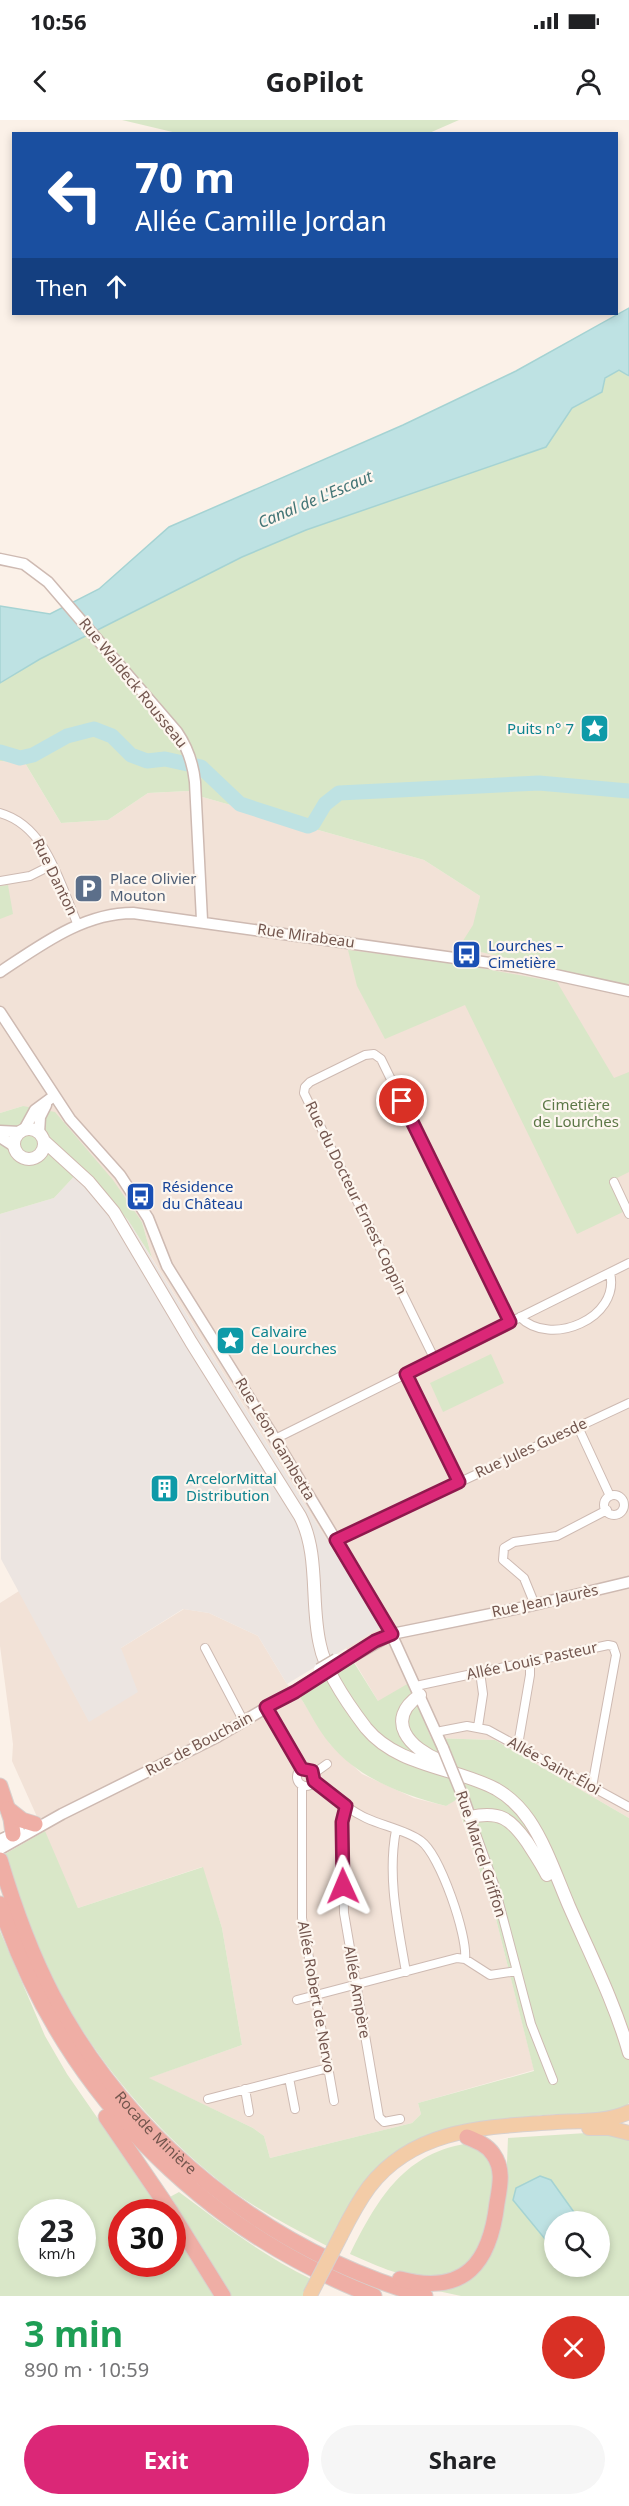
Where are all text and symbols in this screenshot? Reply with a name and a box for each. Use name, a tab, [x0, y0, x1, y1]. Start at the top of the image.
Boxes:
text: 10:56	[30, 6, 87, 36]
text: GoPilot	[266, 63, 363, 100]
icon: back	[24, 65, 57, 98]
icon: person	[572, 65, 605, 98]
text: 70 m	[135, 148, 235, 205]
icon: left	[36, 156, 114, 234]
text: Allée Camille Jordan	[135, 202, 387, 239]
icon: ahead	[100, 270, 133, 303]
text: Then	[36, 272, 88, 302]
water label: Canal de L'Escaut	[254, 465, 376, 533]
street label: Rue Waldeck Rousseau	[75, 613, 192, 752]
place icon: Puits n° 7	[579, 713, 611, 745]
place label: Puits n° 7	[507, 718, 574, 738]
street label: Rue Danton	[29, 835, 83, 918]
place label: Place Olivier Mouton	[110, 868, 197, 905]
parking icon: Place Olivier Mouton	[73, 872, 105, 904]
street label: Rue Mirabeau	[256, 918, 356, 952]
place label: Lourches – Cimetière	[488, 935, 564, 972]
bus stop icon: Lourches – Cimetière	[451, 939, 483, 971]
pin	[376, 1075, 427, 1126]
icon: arrive	[385, 1084, 418, 1117]
park label: Cimetière de Lourches	[533, 1094, 619, 1131]
street label: Rue du Docteur Ernest Coppin	[301, 1098, 413, 1298]
place label: Résidence du Château	[162, 1176, 243, 1213]
bus stop icon: Résidence du Château	[125, 1180, 157, 1212]
place label: Calvaire de Lourches	[251, 1321, 337, 1358]
place icon: Calvaire de Lourches	[214, 1325, 246, 1357]
street label: Rue Léon Gambetta	[231, 1373, 320, 1504]
street label: Rue Jules Guesde	[471, 1412, 590, 1482]
place label: ArcelorMittal Distribution	[186, 1468, 277, 1505]
building icon: ArcelorMittal Distribution	[149, 1472, 181, 1504]
street label: Rue Jean Jaurès	[490, 1579, 600, 1621]
street label: Allée Louis Pasteur	[465, 1636, 599, 1684]
street label: Rue de Bouchain	[141, 1706, 256, 1780]
street label: Allée Saint-Éloi	[504, 1731, 605, 1799]
street label: Rue Marcel Griffon	[452, 1788, 512, 1920]
position arrow	[311, 1854, 375, 1918]
street label: Allée Robert de Nervo	[294, 1919, 340, 2074]
street label: Allée Ampère	[340, 1944, 376, 2040]
street label: Rocade Minière	[111, 2086, 201, 2178]
speed limit sign: 30	[108, 2199, 186, 2277]
text: 23	[40, 2210, 74, 2251]
map controls	[544, 2211, 610, 2277]
button: search	[544, 2211, 610, 2277]
text: km/h	[39, 2243, 75, 2263]
text: 3 min	[24, 2309, 123, 2358]
button: close	[542, 2316, 605, 2379]
text: 890 m · 10:59	[24, 2356, 149, 2383]
button: Exit	[24, 2425, 309, 2494]
button: Share	[321, 2425, 605, 2494]

